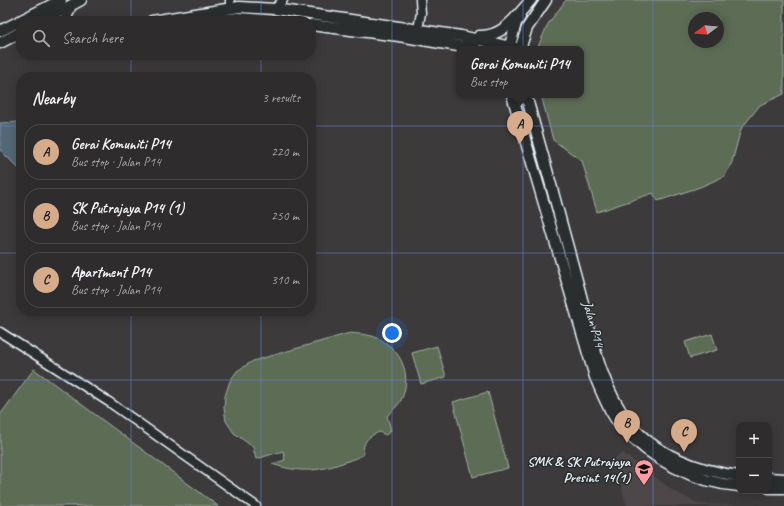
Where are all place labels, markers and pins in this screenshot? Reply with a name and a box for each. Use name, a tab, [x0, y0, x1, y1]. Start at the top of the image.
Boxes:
pin: A	[507, 111, 533, 144]
pin: B	[614, 410, 640, 443]
pin: C	[671, 419, 697, 452]
place label: SMK & SK Putrajaya Presint 14(1)	[527, 453, 632, 486]
school or university icon: SMK & SK Putrajaya Presint 14(1)	[633, 458, 655, 486]

